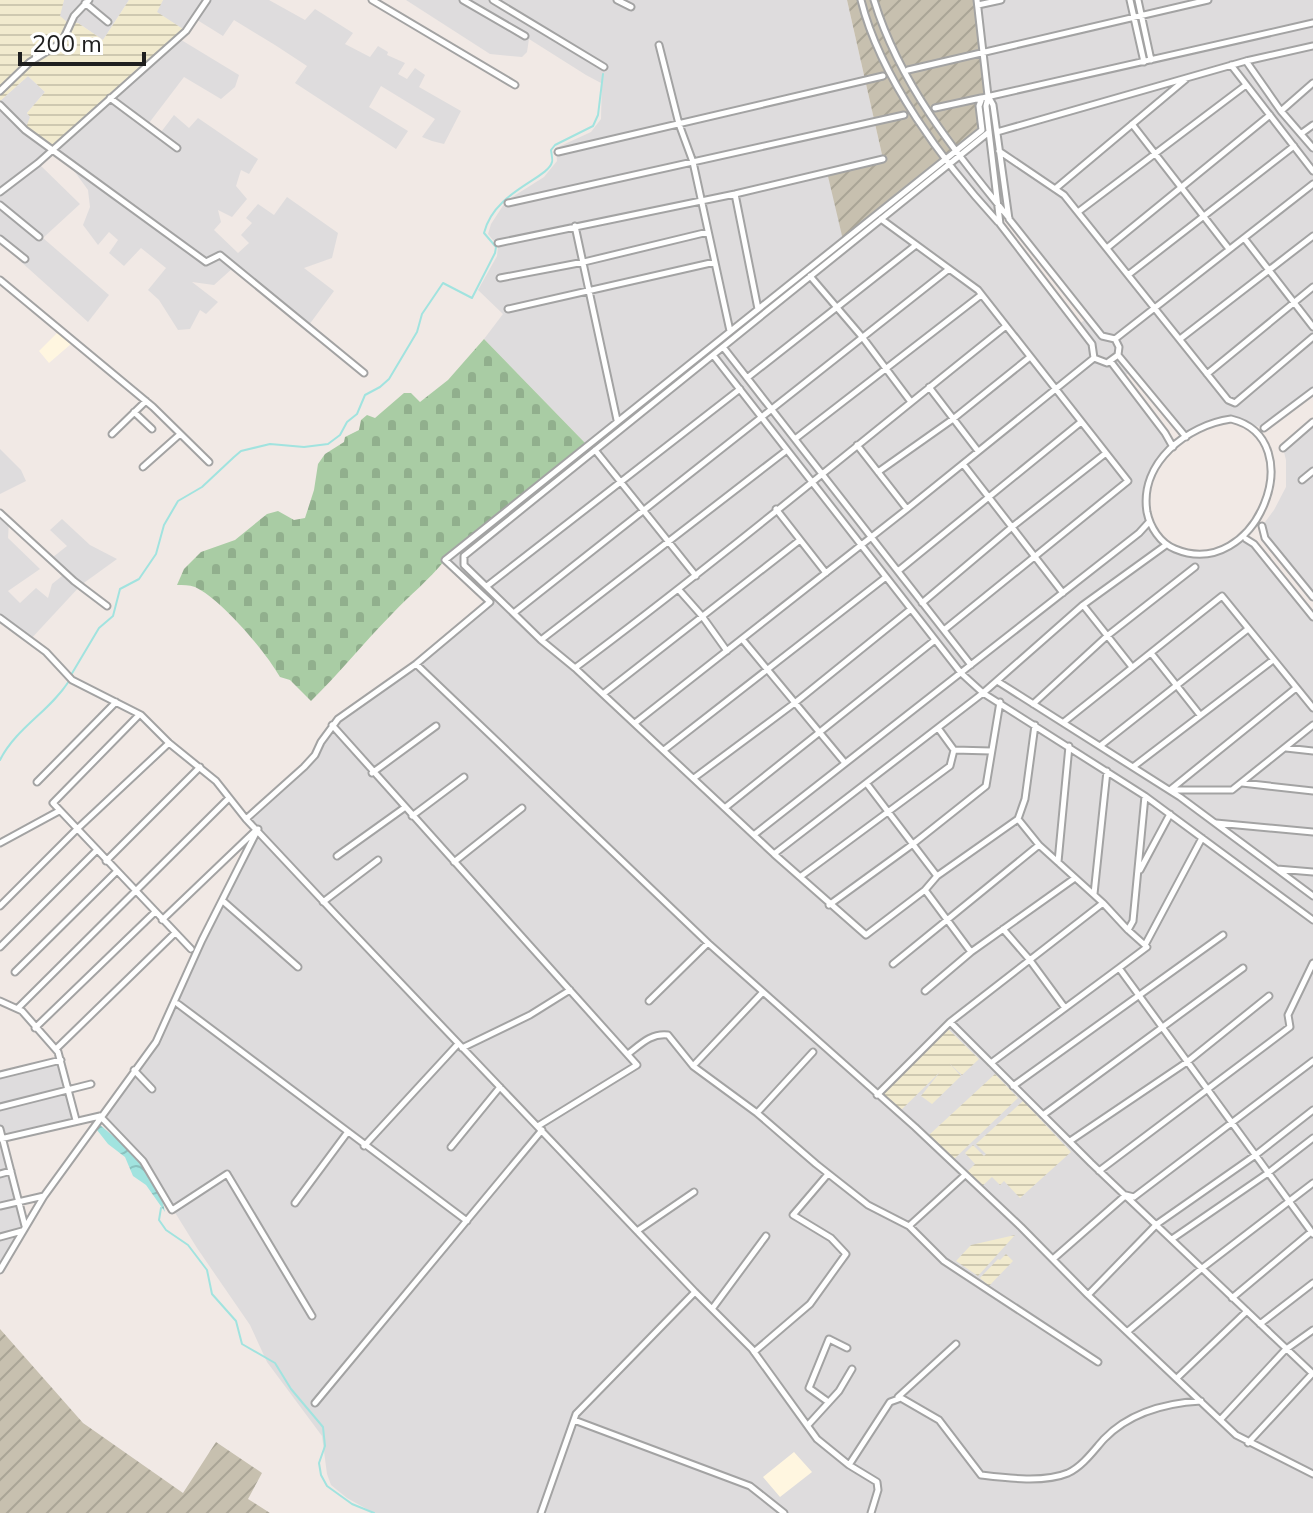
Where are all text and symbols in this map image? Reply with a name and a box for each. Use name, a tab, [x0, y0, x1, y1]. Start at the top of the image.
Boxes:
scale bar	[20, 16, 144, 66]
text: 200 m	[32, 28, 102, 60]

